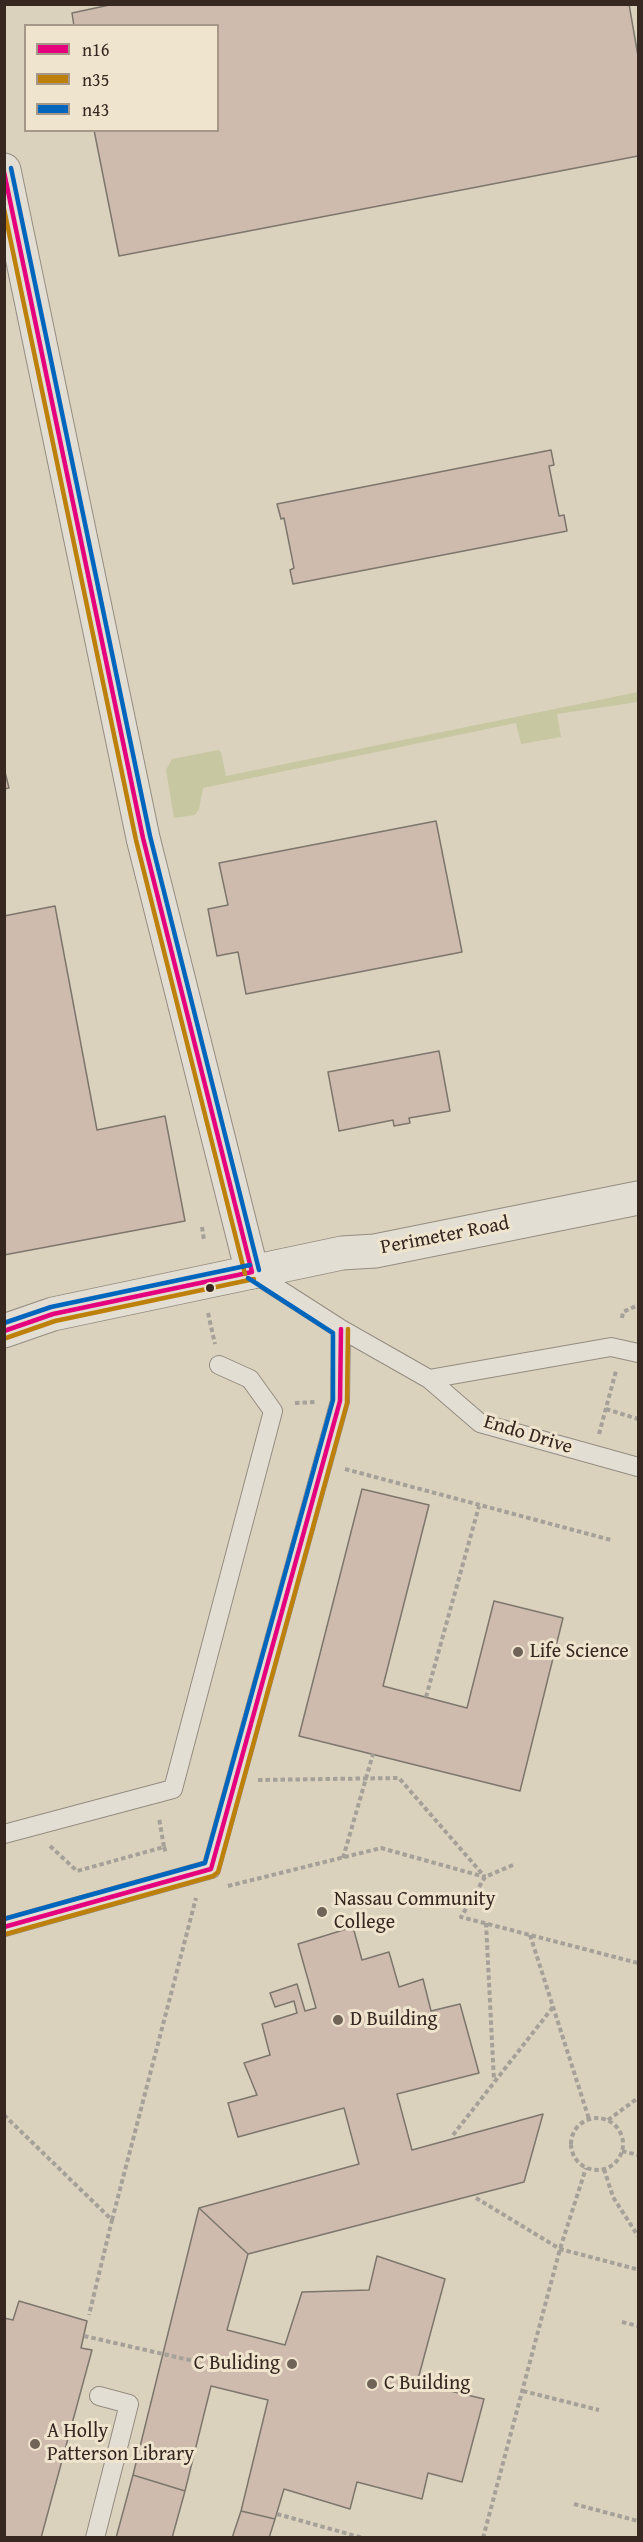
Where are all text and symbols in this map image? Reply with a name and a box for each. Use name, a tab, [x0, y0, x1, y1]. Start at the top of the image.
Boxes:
legend	[24, 24, 219, 132]
text: n16	[82, 36, 109, 63]
text: n35	[82, 66, 109, 93]
text: n43	[82, 96, 109, 123]
street label: Perimeter Road	[379, 1212, 511, 1260]
unlabelled marker	[204, 1282, 216, 1294]
street label: Endo Drive	[481, 1410, 575, 1460]
place label: Life Science	[530, 1640, 629, 1664]
marker: Life Science	[511, 1645, 525, 1659]
place label: Nassau Community College	[334, 1888, 496, 1935]
marker: Nassau Community College	[315, 1905, 329, 1919]
place label: D Building	[350, 2008, 437, 2032]
marker: D Building	[331, 2013, 345, 2027]
place label: C Buliding	[194, 2352, 280, 2376]
marker: C Buliding	[285, 2357, 299, 2371]
place label: C Building	[384, 2372, 470, 2396]
marker: C Building	[365, 2377, 379, 2391]
place label: A Holly Patterson Library	[47, 2420, 194, 2467]
marker: A Holly Patterson Library	[28, 2437, 42, 2451]

